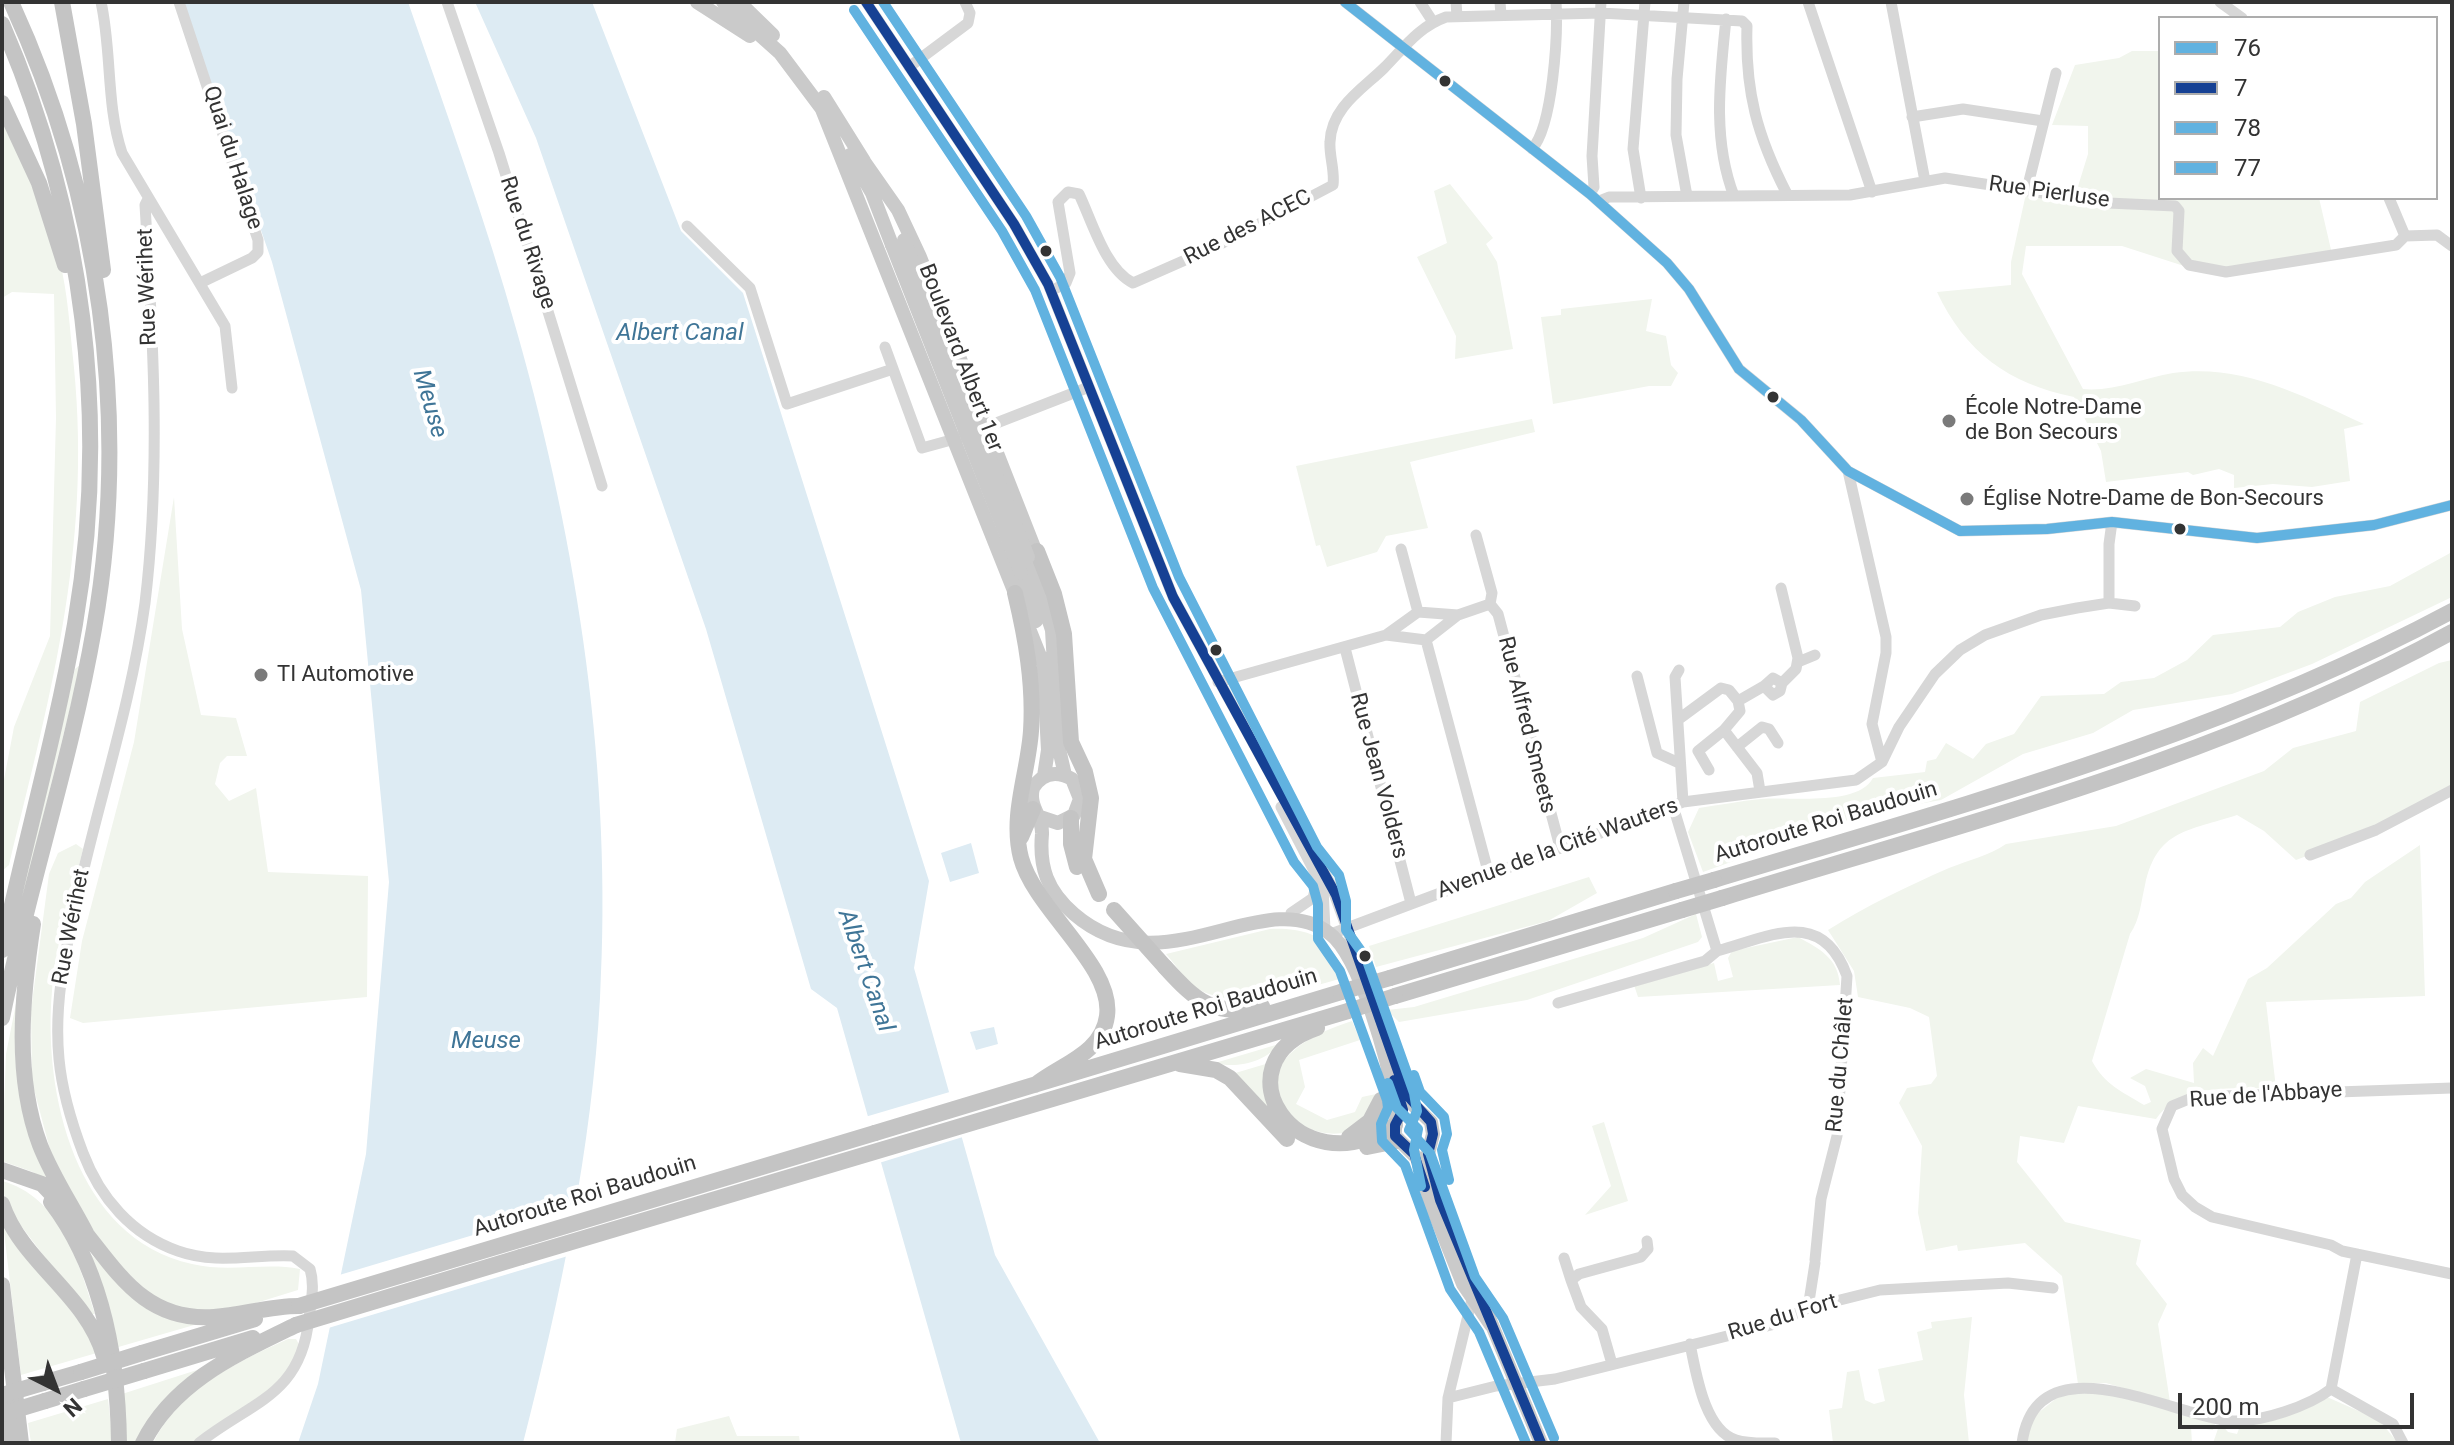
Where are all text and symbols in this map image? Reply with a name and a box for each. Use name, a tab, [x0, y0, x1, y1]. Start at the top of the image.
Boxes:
legend	[2158, 16, 2438, 200]
text: 76	[2234, 34, 2261, 62]
unlabelled marker	[1437, 73, 1453, 89]
text: 7	[2234, 74, 2248, 102]
street label: Quai du Halage	[196, 83, 268, 233]
text: 78	[2234, 114, 2261, 142]
text: 77	[2234, 154, 2261, 182]
street label: Rue Pierluse	[1987, 171, 2111, 215]
street label: Rue du Rivage	[493, 173, 561, 313]
street label: Rue des ACEC	[1180, 185, 1316, 271]
street label: Rue Wérihet	[133, 228, 163, 346]
unlabelled marker	[1038, 243, 1054, 259]
street label: Boulevard Albert 1er	[912, 261, 1008, 455]
water label: Albert Canal	[616, 320, 744, 348]
water label: Meuse	[406, 366, 452, 442]
unlabelled marker	[1765, 389, 1781, 405]
place label: École Notre-Dame de Bon Secours	[1965, 395, 2142, 446]
marker: École Notre-Dame de Bon Secours	[1940, 412, 1958, 430]
place label: Église Notre-Dame de Bon-Secours	[1983, 486, 2324, 512]
marker: Église Notre-Dame de Bon-Secours	[1958, 490, 1976, 508]
unlabelled marker	[2172, 521, 2188, 537]
street label: Rue Alfred Smeets	[1491, 634, 1561, 816]
unlabelled marker	[1208, 642, 1224, 658]
place label: TI Automotive	[277, 662, 414, 688]
marker: TI Automotive	[252, 666, 270, 684]
street label: Rue Jean Volders	[1343, 690, 1413, 862]
street label: Autoroute Roi Baudouin	[1711, 777, 1941, 869]
street label: Avenue de la Cité Wauters	[1434, 793, 1682, 905]
street label: Rue Wérihet	[48, 867, 96, 987]
water label: Albert Canal	[831, 906, 899, 1036]
unlabelled marker	[1357, 948, 1373, 964]
street label: Autoroute Roi Baudouin	[1091, 964, 1321, 1056]
street label: Rue du Châlet	[1822, 996, 1860, 1134]
water label: Meuse	[451, 1028, 521, 1056]
street label: Rue de l'Abbaye	[2189, 1077, 2343, 1115]
street label: Autoroute Roi Baudouin	[470, 1151, 700, 1243]
street label: Rue du Fort	[1725, 1289, 1841, 1347]
north arrow	[16, 1349, 96, 1429]
scale bar	[2182, 1377, 2418, 1427]
text: N	[58, 1393, 87, 1422]
text: 200 m	[2192, 1393, 2259, 1421]

